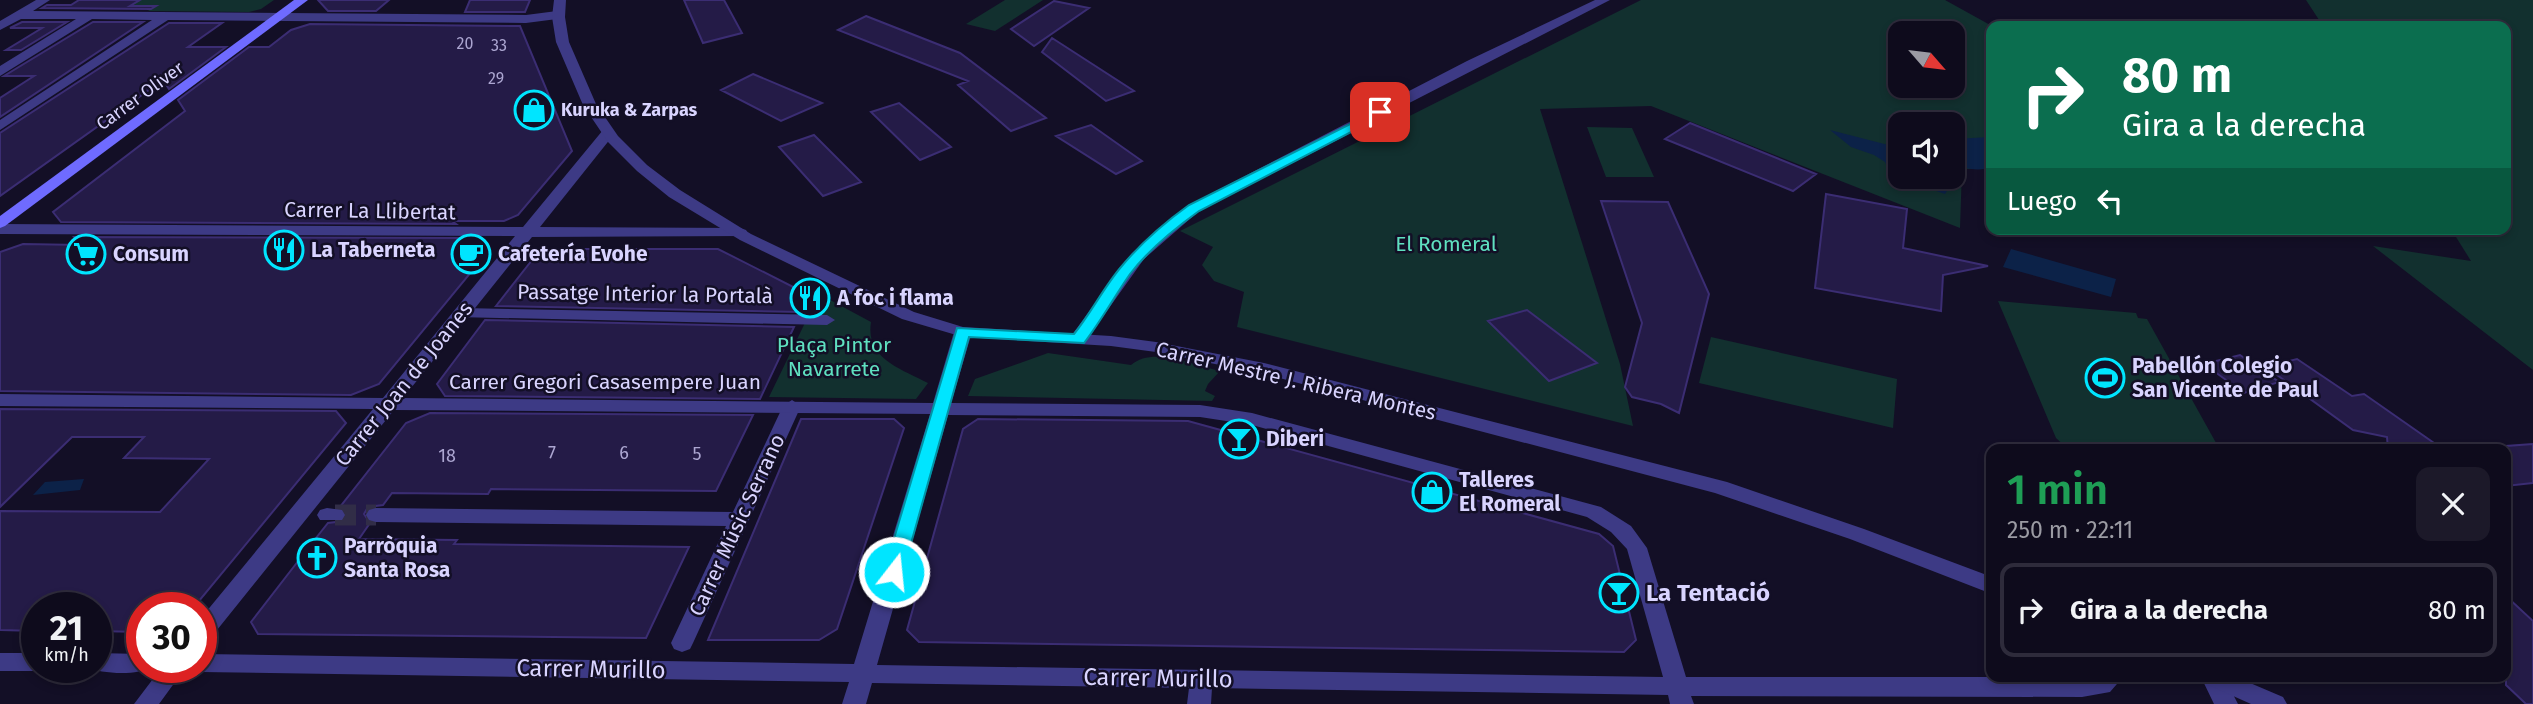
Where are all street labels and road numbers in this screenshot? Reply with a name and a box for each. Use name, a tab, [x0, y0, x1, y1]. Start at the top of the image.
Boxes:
street label: Carrer Oliver	[92, 57, 188, 135]
street label: Carrer La Llibertat	[284, 197, 456, 226]
street label: Passatge Interior la Portalà	[517, 279, 773, 309]
street label: Carrer Joan de Joanes	[330, 296, 479, 472]
street label: Carrer Mestre J. Ribera Montes	[1153, 336, 1439, 426]
street label: Carrer Gregori Casasempere Juan	[449, 369, 761, 395]
street label: Carrer Músic Serrano	[683, 430, 791, 620]
street label: Carrer Murillo	[516, 654, 666, 684]
street label: Carrer Murillo	[1083, 663, 1233, 693]

